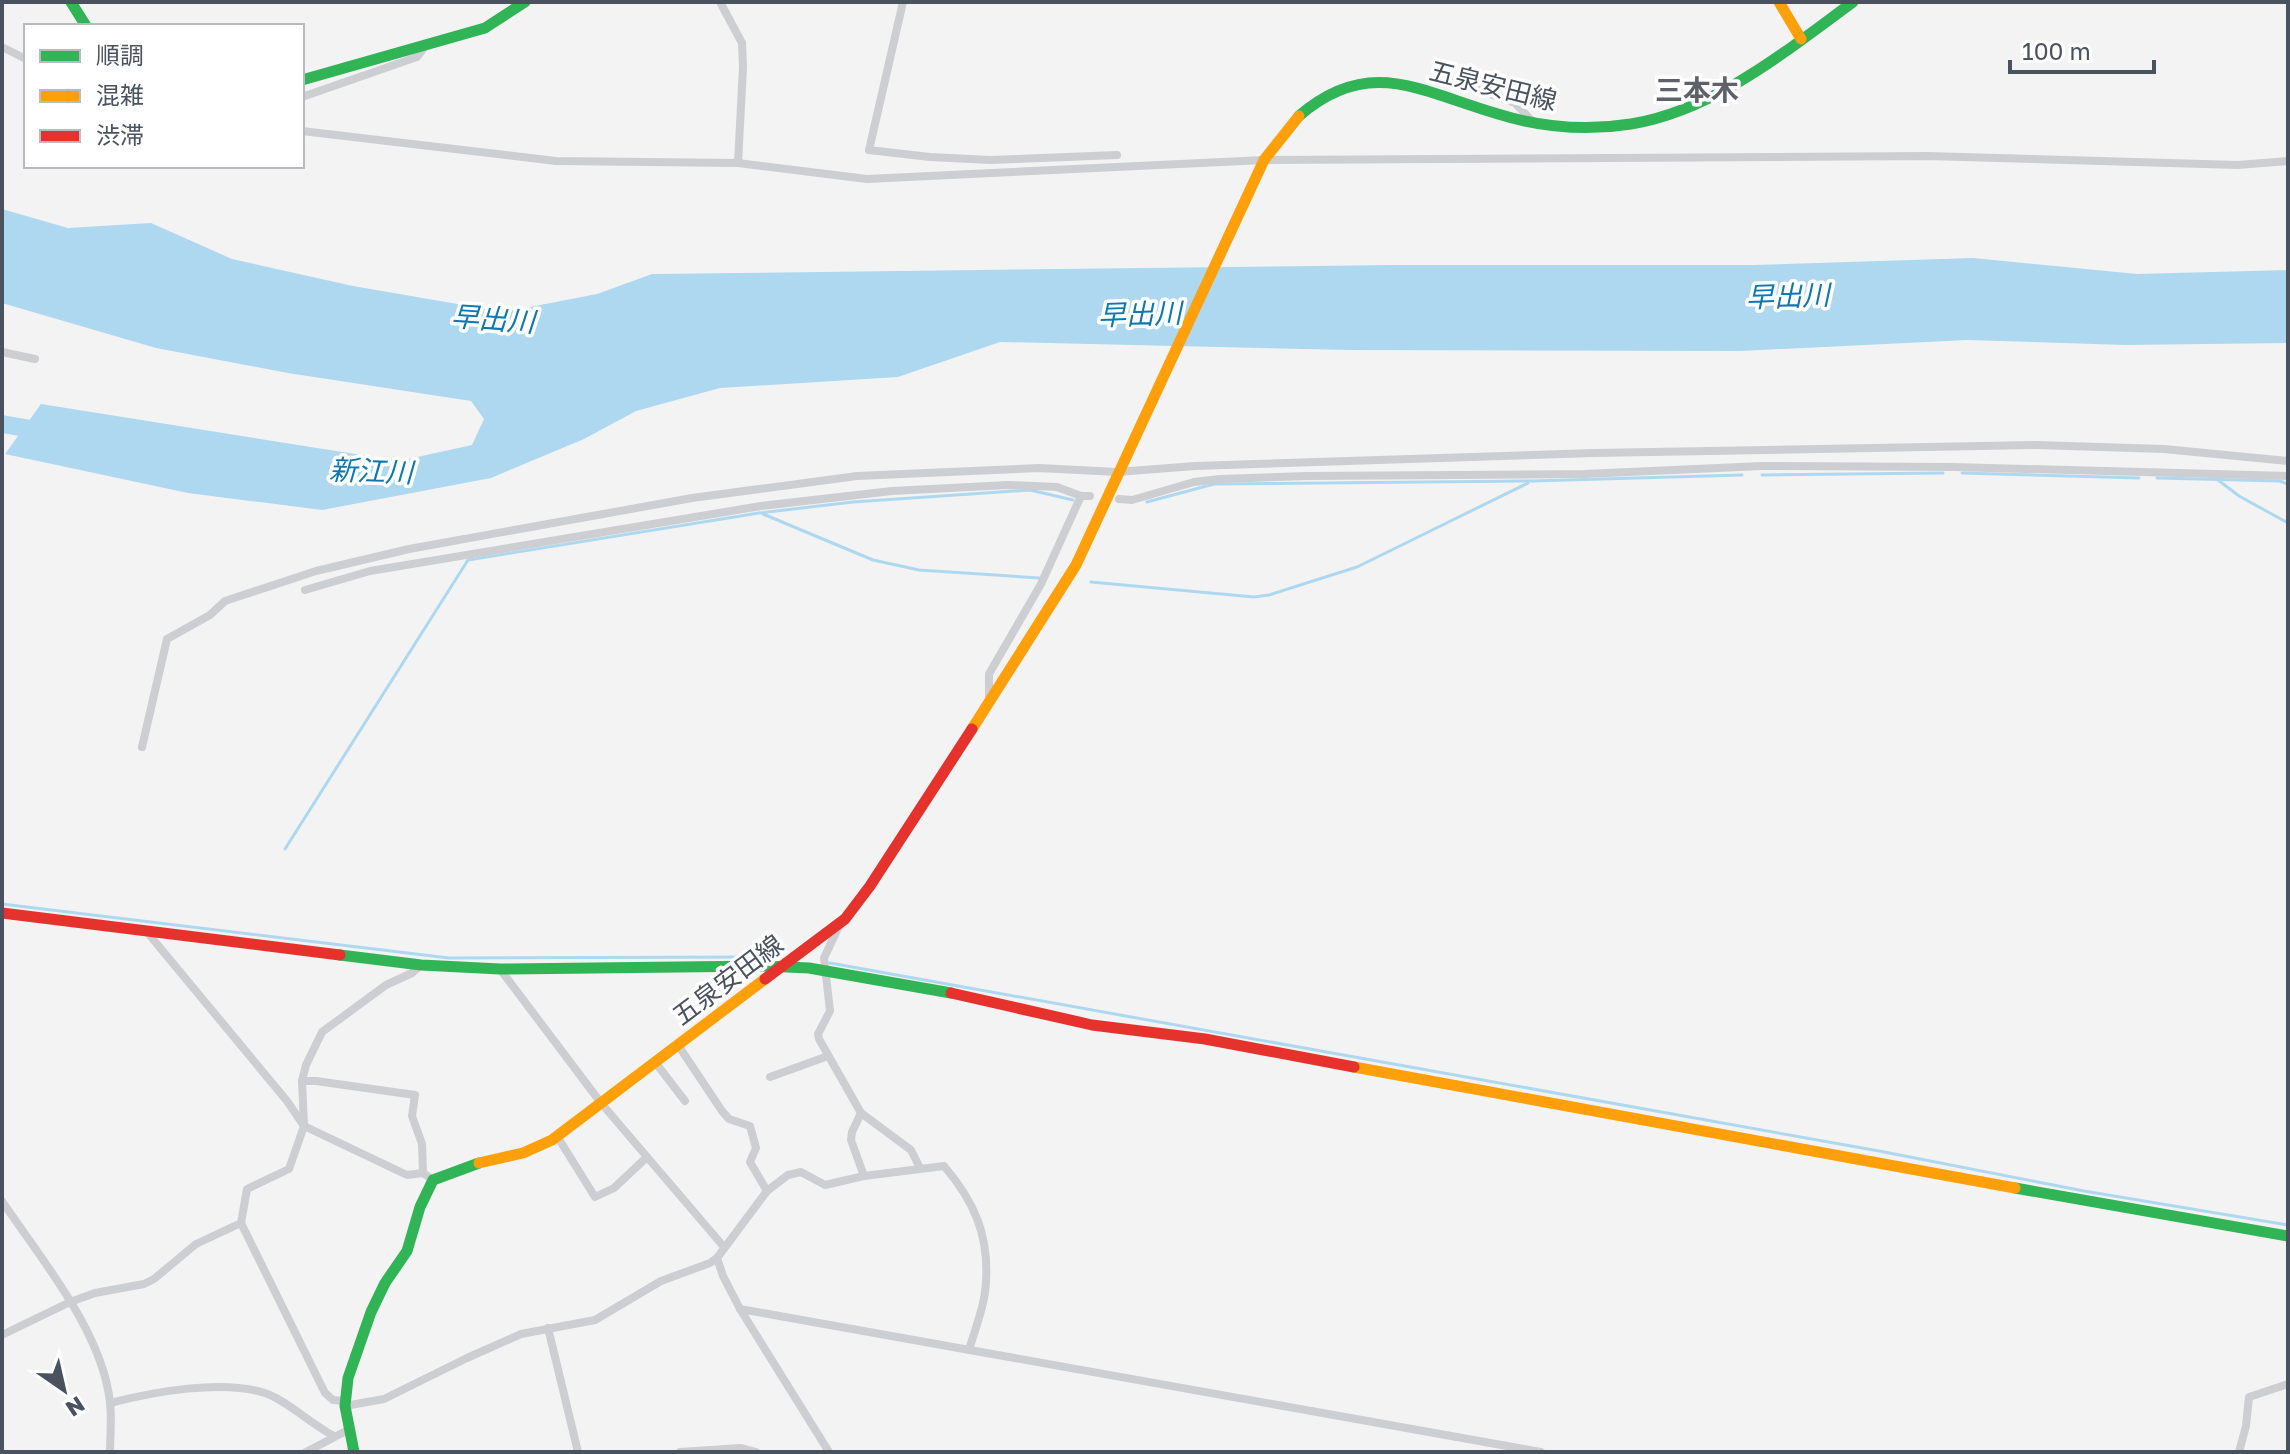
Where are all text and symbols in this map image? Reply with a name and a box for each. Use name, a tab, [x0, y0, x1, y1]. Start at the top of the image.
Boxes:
legend	[24, 24, 304, 168]
scale bar	[2010, 24, 2154, 74]
text: 100 m	[2022, 36, 2091, 65]
text: 順調	[96, 40, 144, 69]
street label: 五泉安田線	[1426, 55, 1560, 116]
district label: 三本木	[1655, 73, 1739, 106]
text: 混雑	[96, 80, 144, 109]
text: 渋滞	[96, 120, 144, 149]
water label: 早出川	[1745, 277, 1834, 313]
water label: 早出川	[1097, 295, 1186, 331]
water label: 早出川	[450, 299, 539, 338]
water label: 新江川	[328, 453, 417, 489]
street label: 五泉安田線	[666, 928, 789, 1031]
north arrow	[24, 1350, 104, 1430]
text: N	[61, 1391, 90, 1423]

